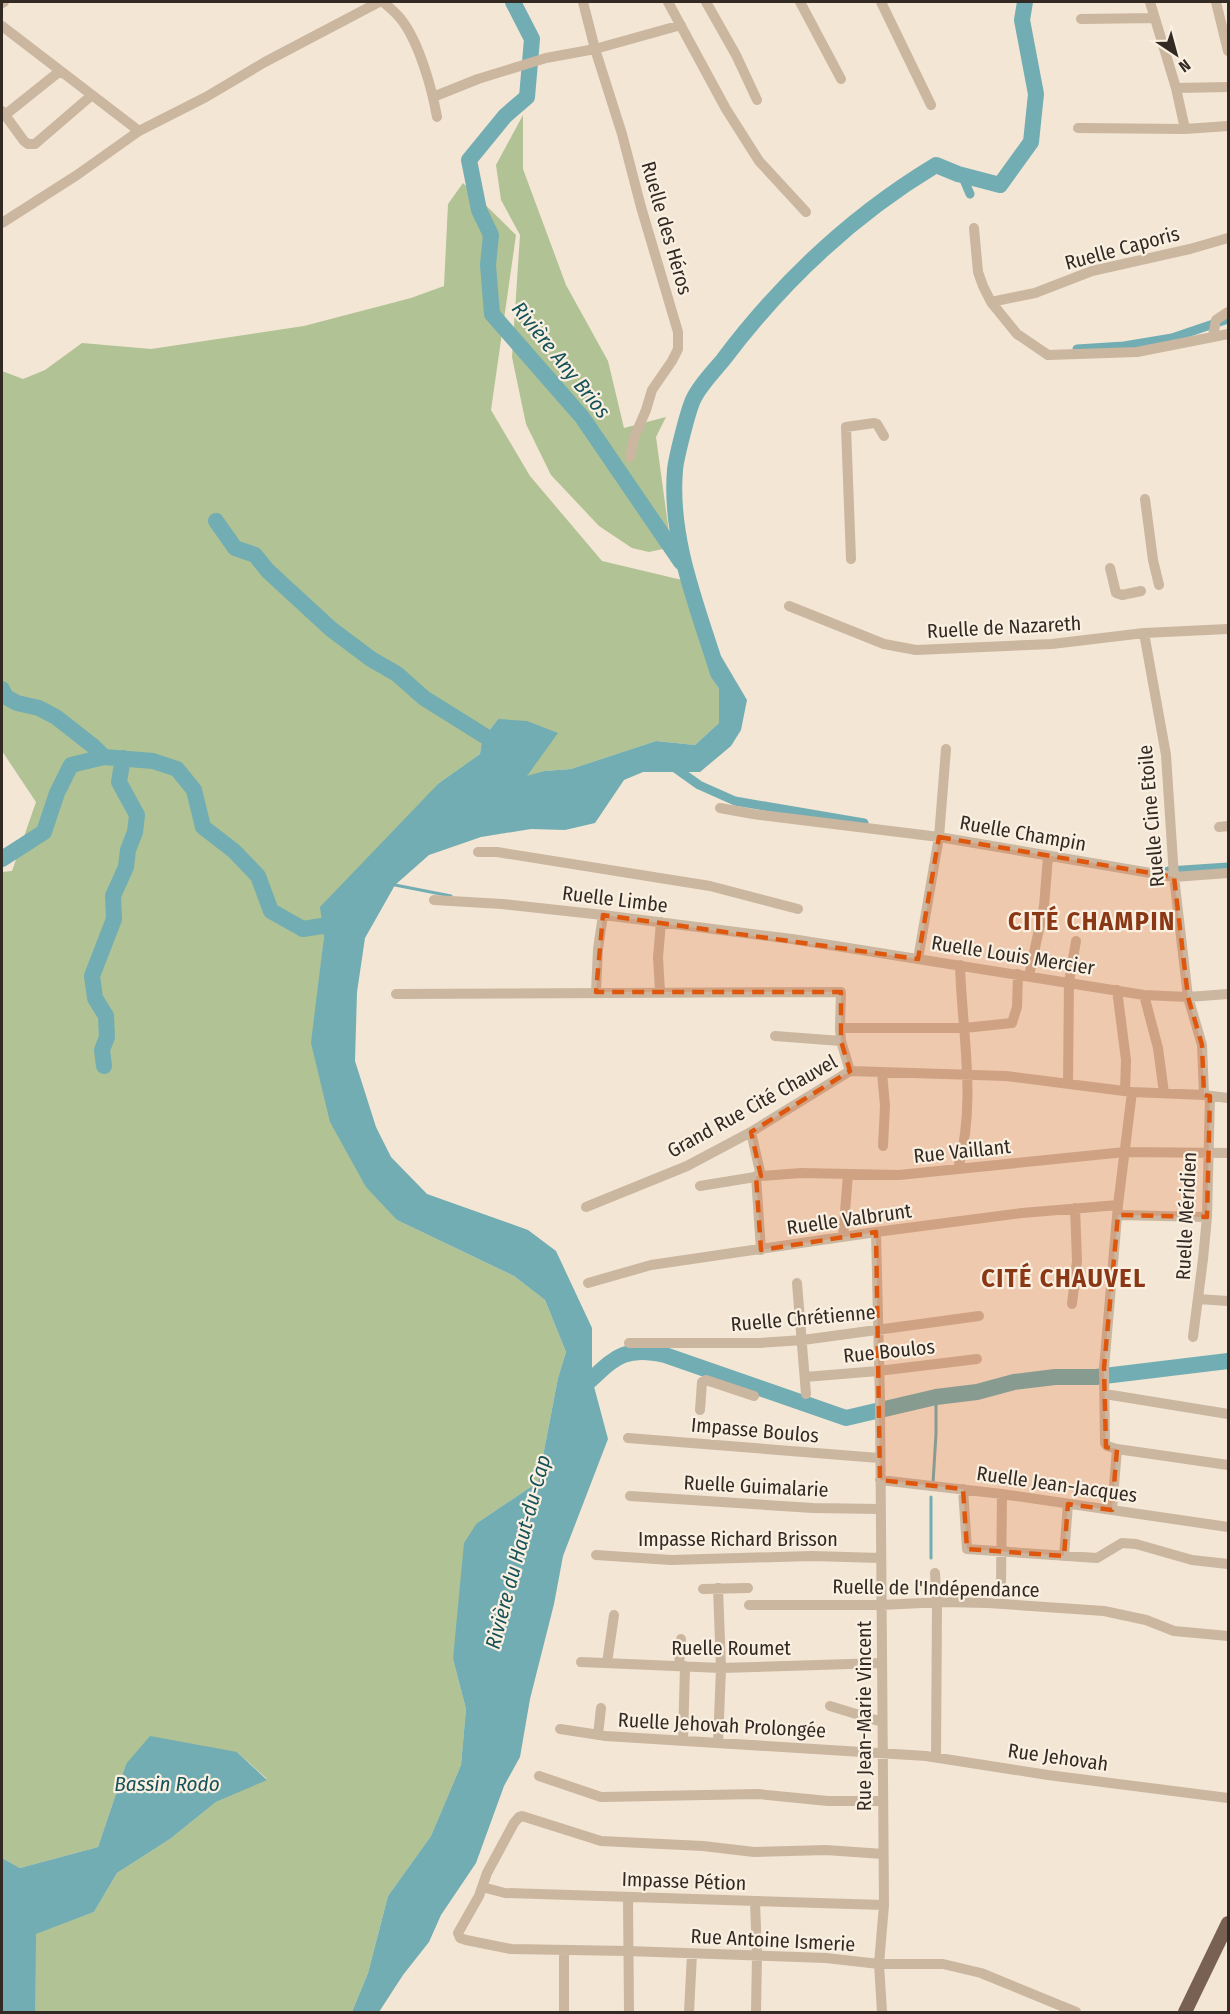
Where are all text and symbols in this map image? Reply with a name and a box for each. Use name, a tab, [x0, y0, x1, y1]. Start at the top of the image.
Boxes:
north arrow	[1146, 24, 1206, 84]
text: N	[1175, 55, 1194, 76]
street label: Ruelle des Héros	[636, 159, 698, 297]
street label: Ruelle Caporis	[1062, 221, 1182, 275]
water label: Rivière Any Brios	[506, 296, 616, 424]
street label: Ruelle de Nazareth	[926, 611, 1082, 643]
street label: Ruelle Cine Etoile	[1133, 744, 1169, 888]
street label: Ruelle Champin	[958, 810, 1088, 856]
street label: Ruelle Limbe	[561, 881, 669, 917]
district label: CITÉ CHAMPIN	[1008, 905, 1176, 937]
street label: Ruelle Louis Mercier	[930, 930, 1096, 980]
street label: Grand Rue Cité Chauvel	[663, 1049, 841, 1163]
street label: Rue Vaillant	[912, 1134, 1012, 1168]
street label: Ruelle Méridien	[1171, 1151, 1201, 1281]
street label: Ruelle Valbrunt	[785, 1198, 913, 1240]
district label: CITÉ CHAUVEL	[981, 1262, 1147, 1294]
street label: Ruelle Chrétienne	[729, 1300, 877, 1336]
street label: Rue Boulos	[842, 1334, 936, 1368]
street label: Impasse Boulos	[690, 1412, 820, 1448]
water label: Rivière du Haut-du-Cap	[480, 1452, 556, 1652]
street label: Ruelle Jean-Jacques	[975, 1461, 1139, 1507]
street label: Ruelle Guimalarie	[683, 1470, 829, 1502]
street label: Impasse Richard Brisson	[638, 1527, 838, 1551]
street label: Ruelle de l'Indépendance	[832, 1574, 1040, 1602]
street label: Rue Jean-Marie Vincent	[852, 1620, 876, 1811]
street label: Ruelle Roumet	[671, 1636, 791, 1660]
street label: Ruelle Jehovah Prolongée	[617, 1708, 827, 1742]
street label: Rue Jehovah	[1006, 1738, 1110, 1776]
water label: Bassin Rodo	[114, 1771, 220, 1797]
street label: Impasse Pétion	[621, 1867, 747, 1895]
street label: Rue Antoine Ismerie	[690, 1924, 856, 1956]

